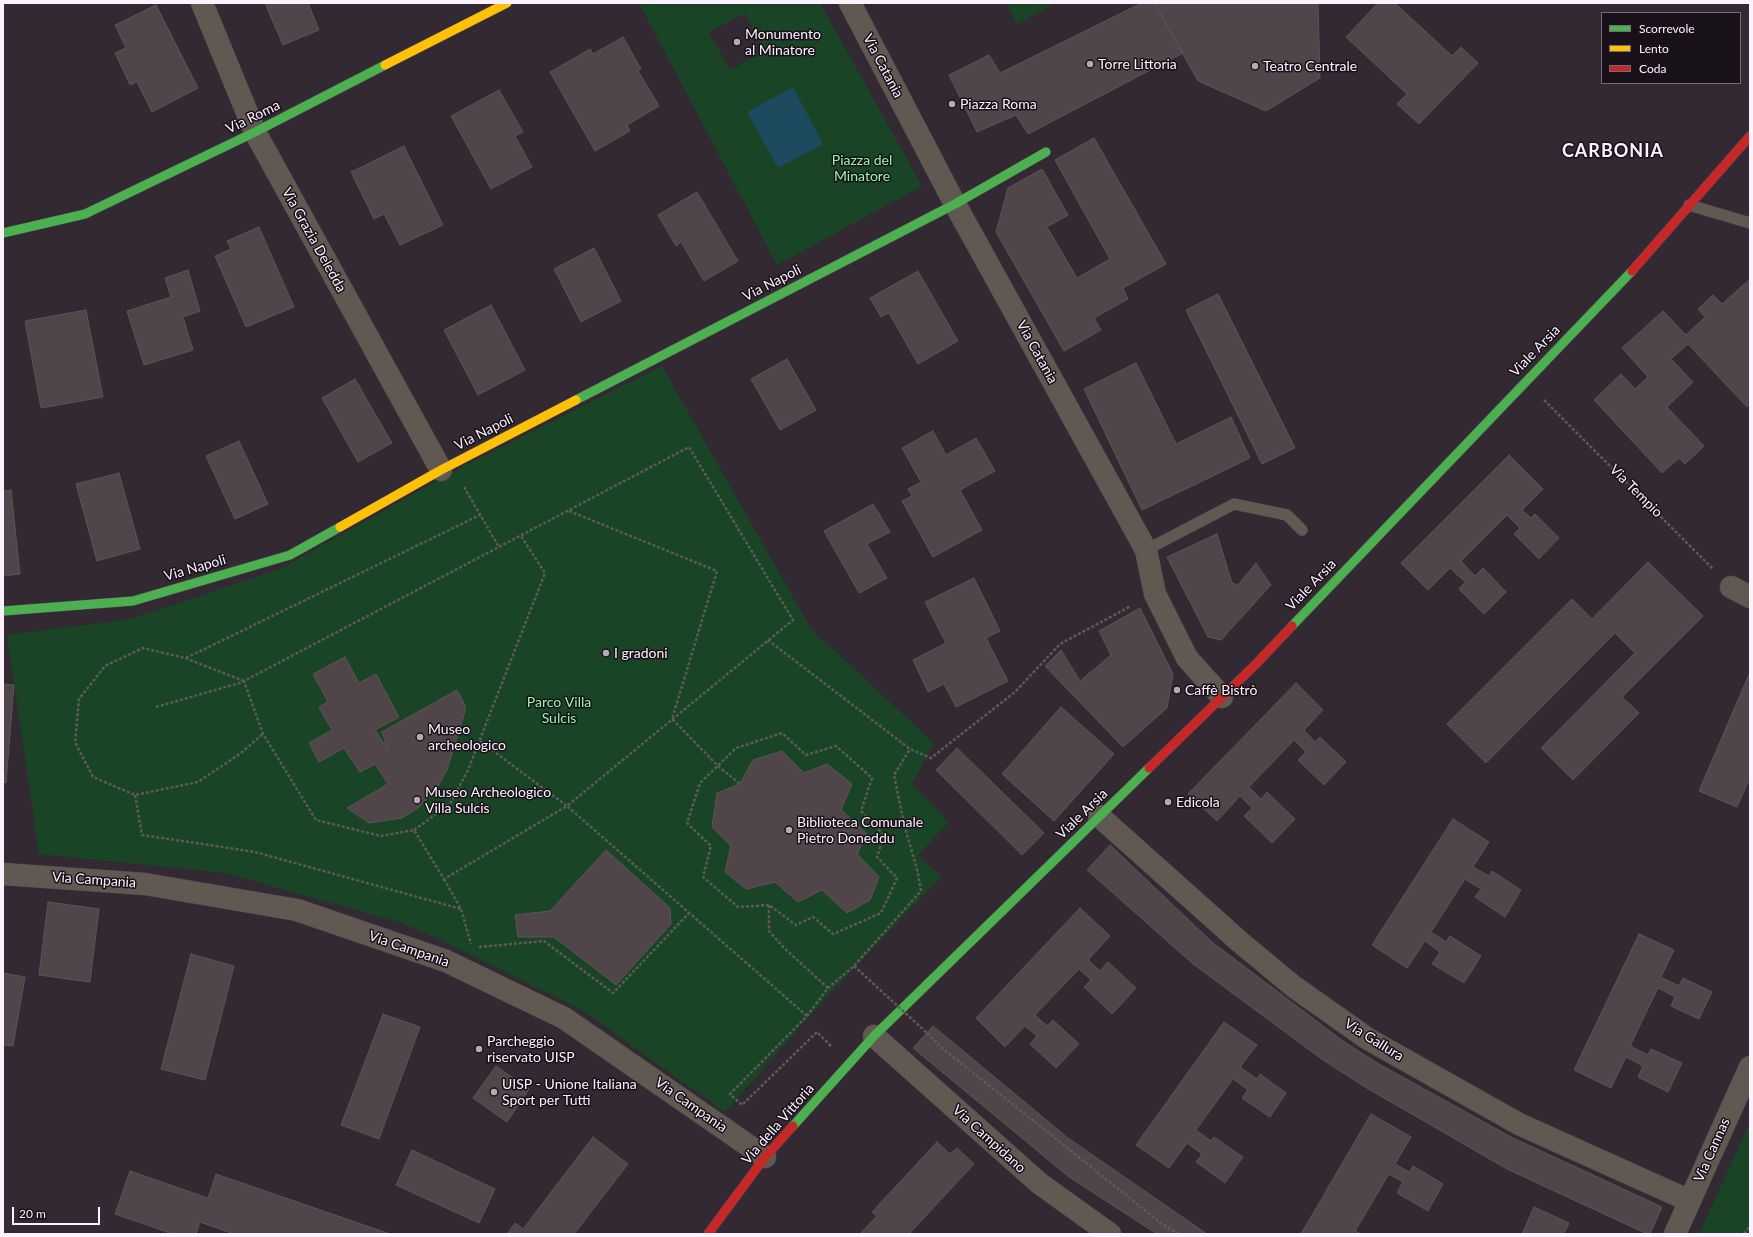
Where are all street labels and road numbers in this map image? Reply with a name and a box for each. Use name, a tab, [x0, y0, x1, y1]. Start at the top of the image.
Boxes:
street label: Via Catania	[859, 31, 907, 101]
street label: Via Roma	[223, 97, 283, 137]
street label: Via Grazia Deledda	[278, 185, 350, 295]
street label: Via Napoli	[740, 261, 804, 305]
street label: Via Catania	[1013, 317, 1061, 387]
street label: Viale Arsia	[1506, 322, 1564, 380]
street label: Via Napoli	[452, 410, 516, 454]
street label: Via Tempio	[1606, 461, 1666, 521]
street label: Via Napoli	[162, 551, 228, 585]
street label: Viale Arsia	[1282, 556, 1340, 614]
street label: Viale Arsia	[1053, 785, 1111, 843]
street label: Via Campania	[51, 869, 137, 891]
street label: Via Campania	[366, 927, 452, 971]
street label: Via Gallura	[1341, 1015, 1407, 1065]
street label: Via Campania	[652, 1074, 730, 1136]
street label: Via della Vittoria	[738, 1080, 818, 1168]
street label: Via Campidano	[949, 1102, 1029, 1176]
street label: Via Cannas	[1690, 1115, 1734, 1185]

